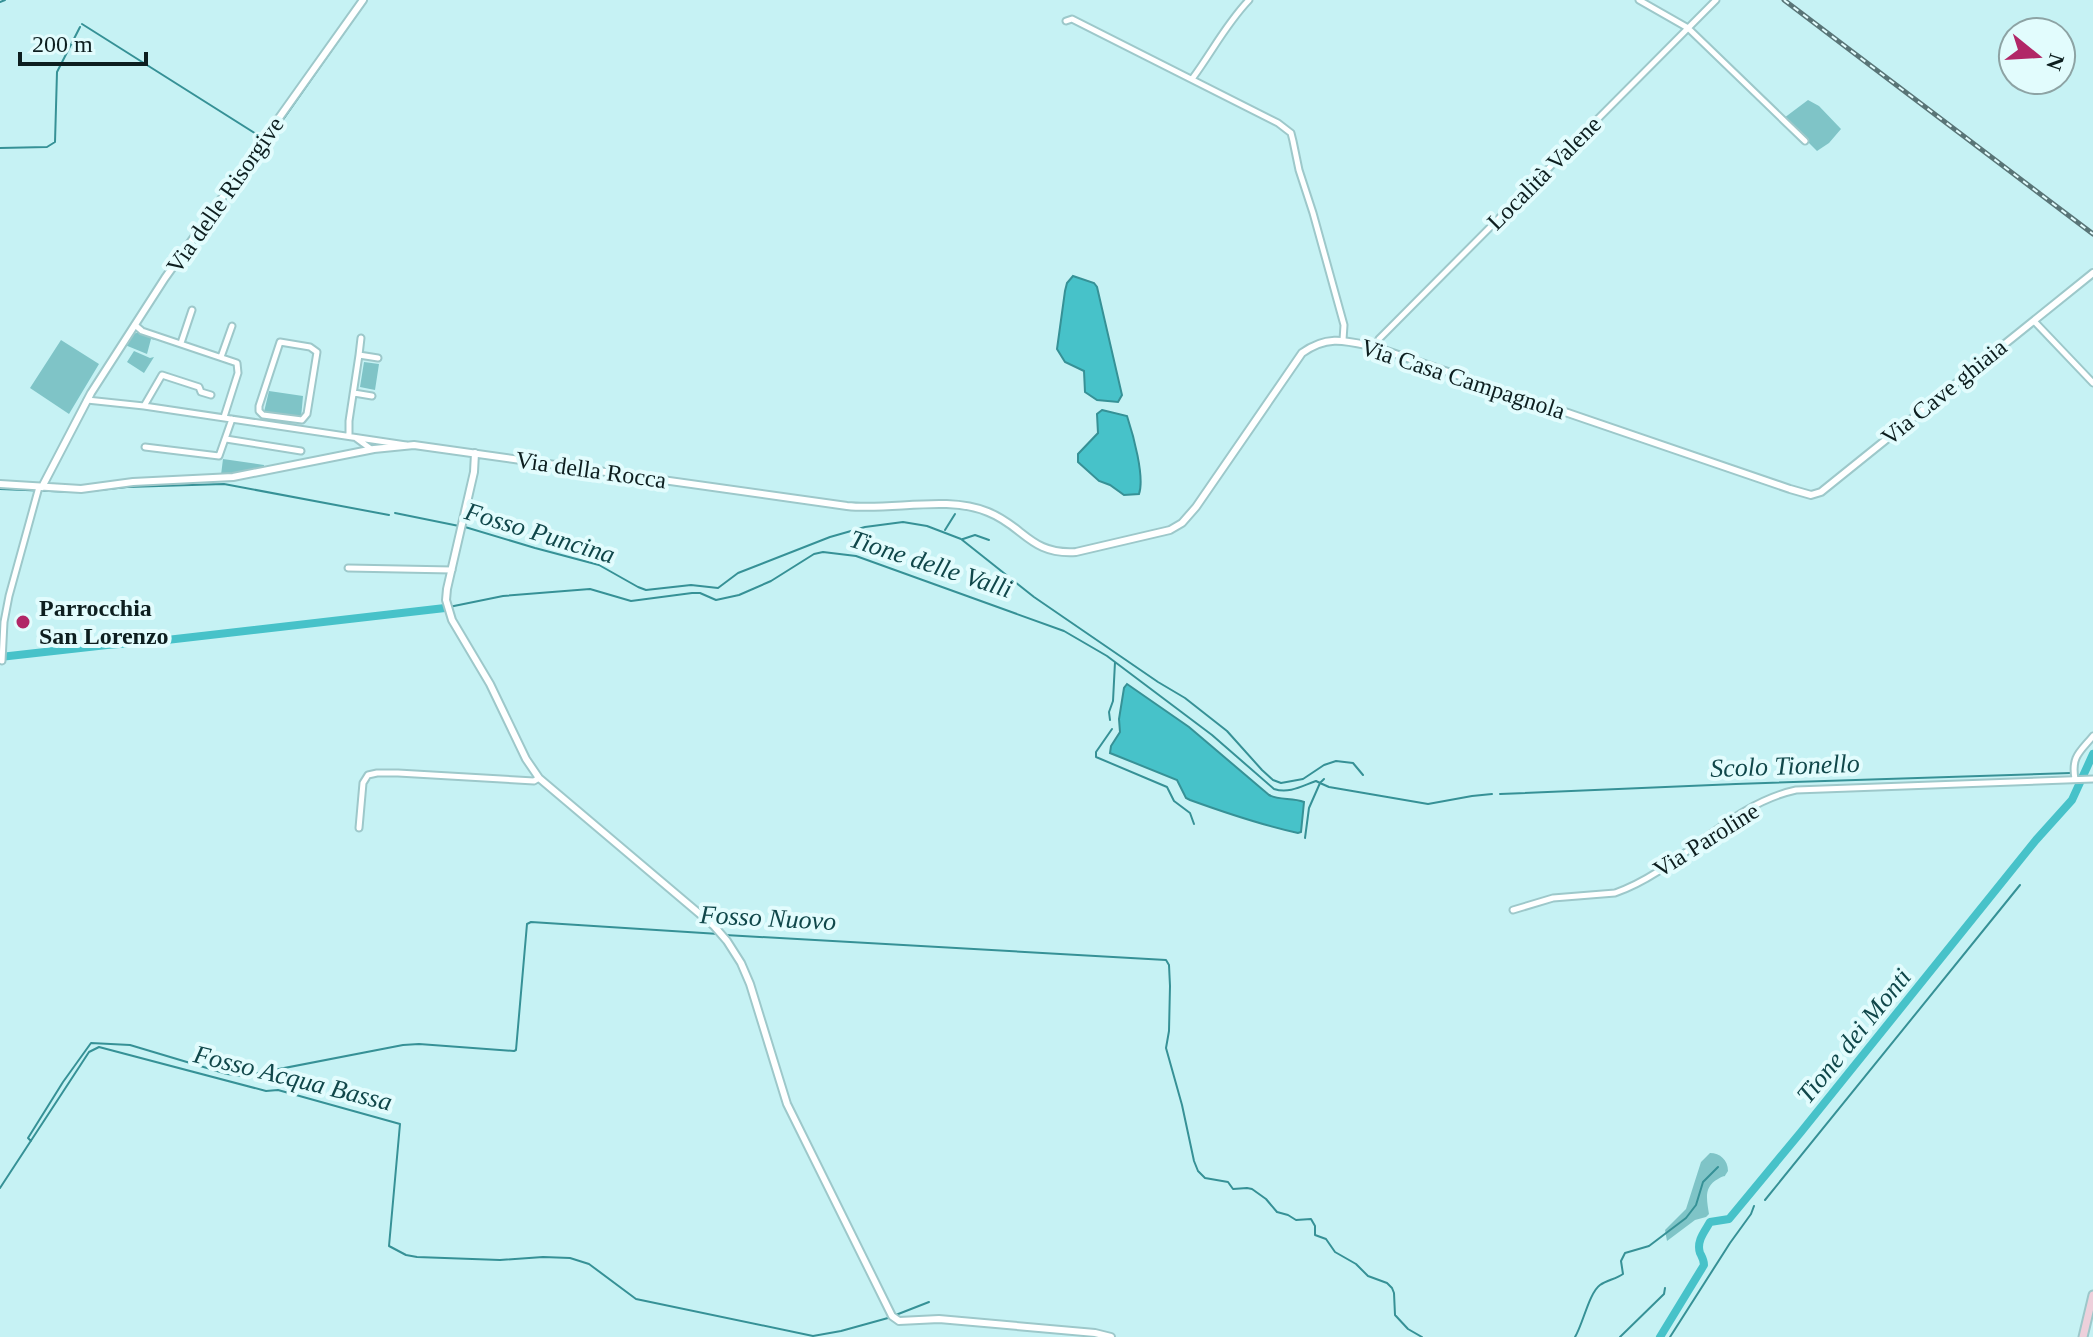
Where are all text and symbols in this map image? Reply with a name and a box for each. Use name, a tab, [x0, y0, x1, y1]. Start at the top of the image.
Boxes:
scale bar	[20, 16, 146, 66]
north arrow	[1997, 16, 2077, 96]
text: 200 m	[32, 31, 93, 57]
text: N	[2041, 51, 2070, 74]
street label: Località Valene	[1482, 111, 1606, 235]
street label: Via delle Risorgive	[161, 112, 289, 278]
street label: Via Cave ghiaia	[1876, 333, 2012, 450]
street label: Via Casa Campagnola	[1358, 334, 1569, 424]
street label: Via della Rocca	[514, 447, 668, 493]
water label: Fosso Puncina	[461, 496, 618, 570]
water label: Tione delle Valli	[846, 524, 1016, 604]
place label: Parrocchia San Lorenzo	[39, 595, 169, 649]
marker: Parrocchia San Lorenzo	[14, 613, 32, 631]
water label: Scolo Tionello	[1710, 749, 1860, 783]
street label: Via Paroline	[1649, 797, 1763, 883]
water label: Fosso Nuovo	[698, 900, 837, 936]
water label: Tione dei Monti	[1791, 963, 1917, 1109]
water label: Fosso Acqua Bassa	[190, 1039, 395, 1117]

